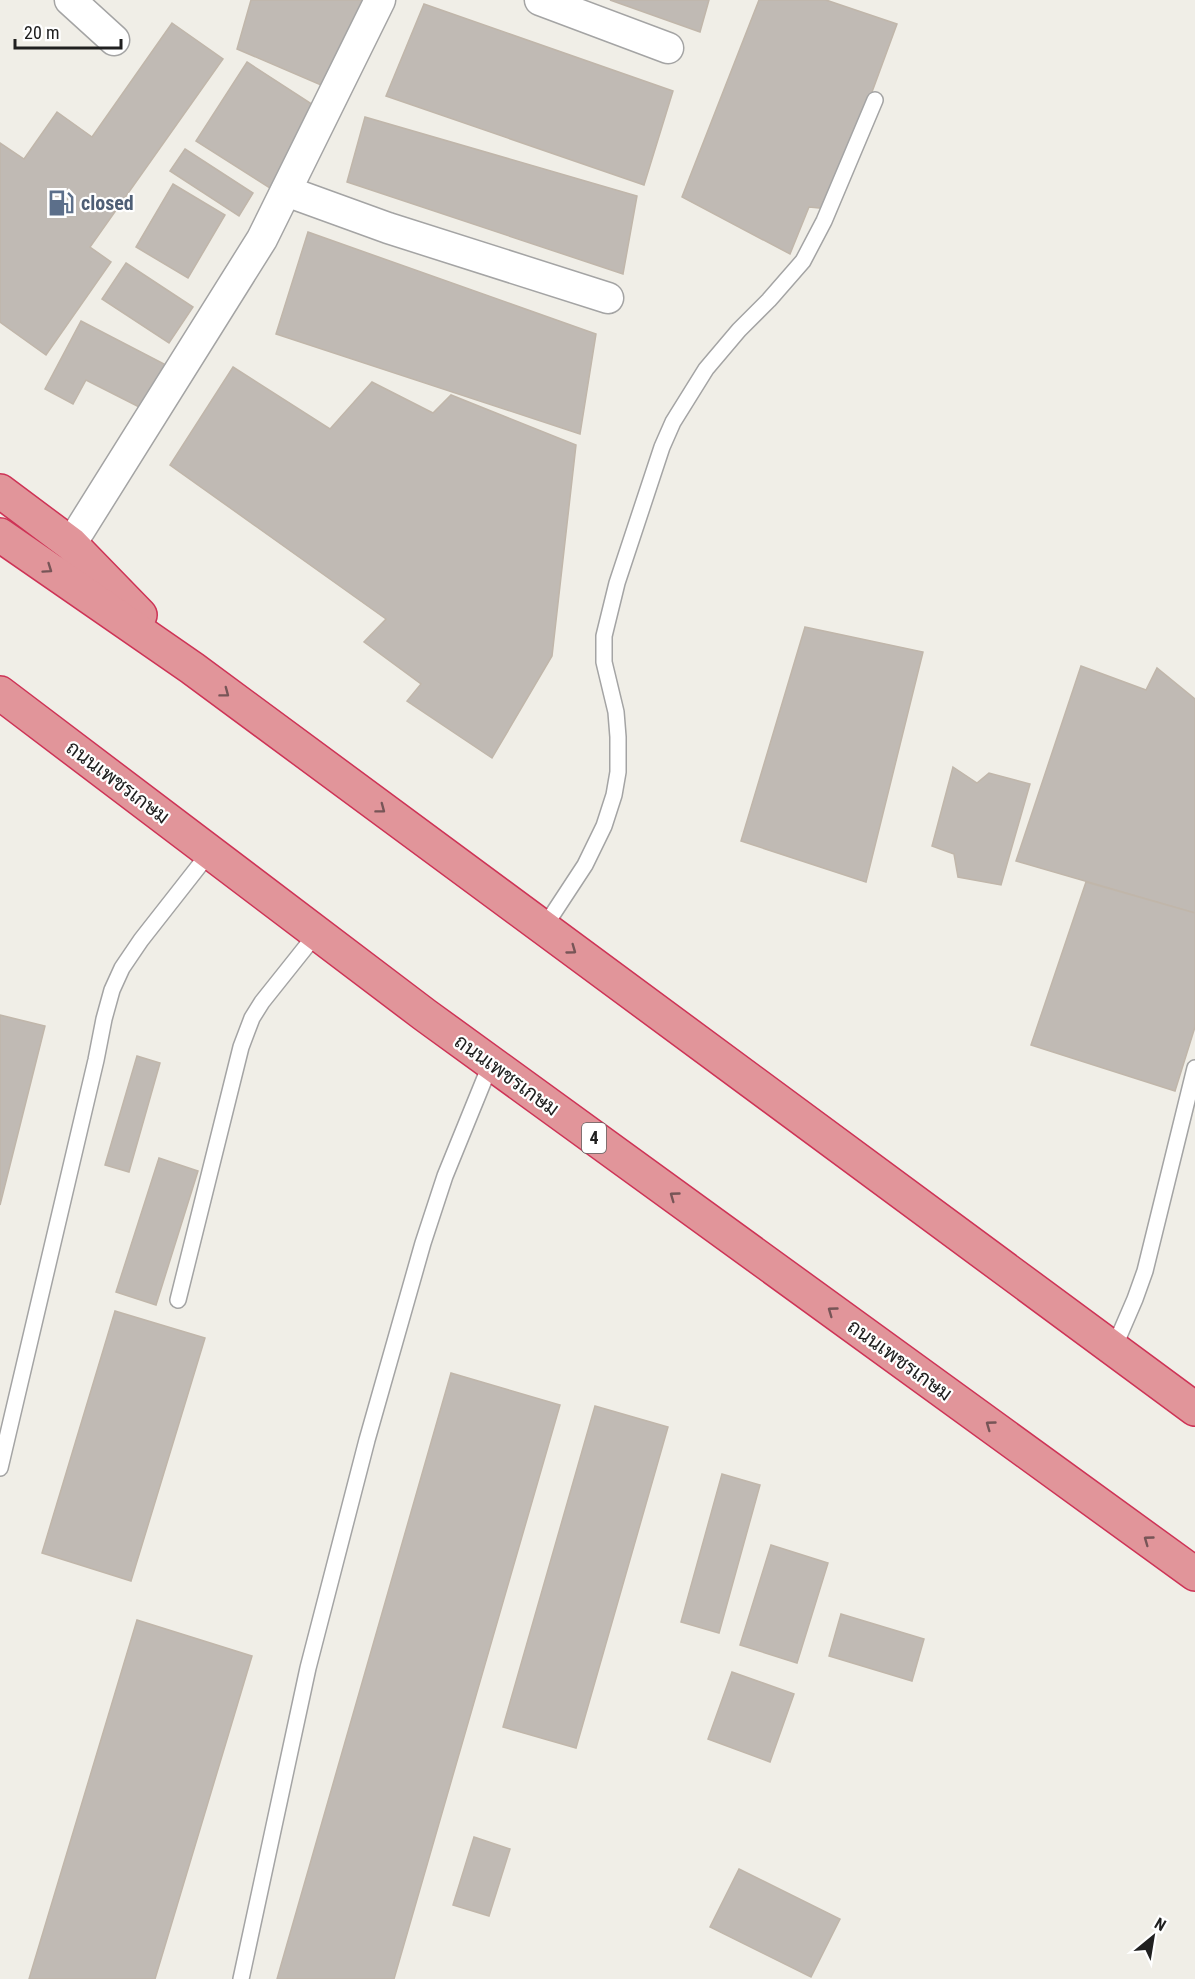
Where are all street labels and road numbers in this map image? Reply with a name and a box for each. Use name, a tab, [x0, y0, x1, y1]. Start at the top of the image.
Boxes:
street label: ถนนเพชรเกษม	[62, 735, 174, 829]
street label: ถนนเพชรเกษม	[450, 1029, 564, 1121]
road number: 4	[582, 1123, 606, 1153]
street label: ถนนเพชรเกษม	[843, 1314, 957, 1406]

